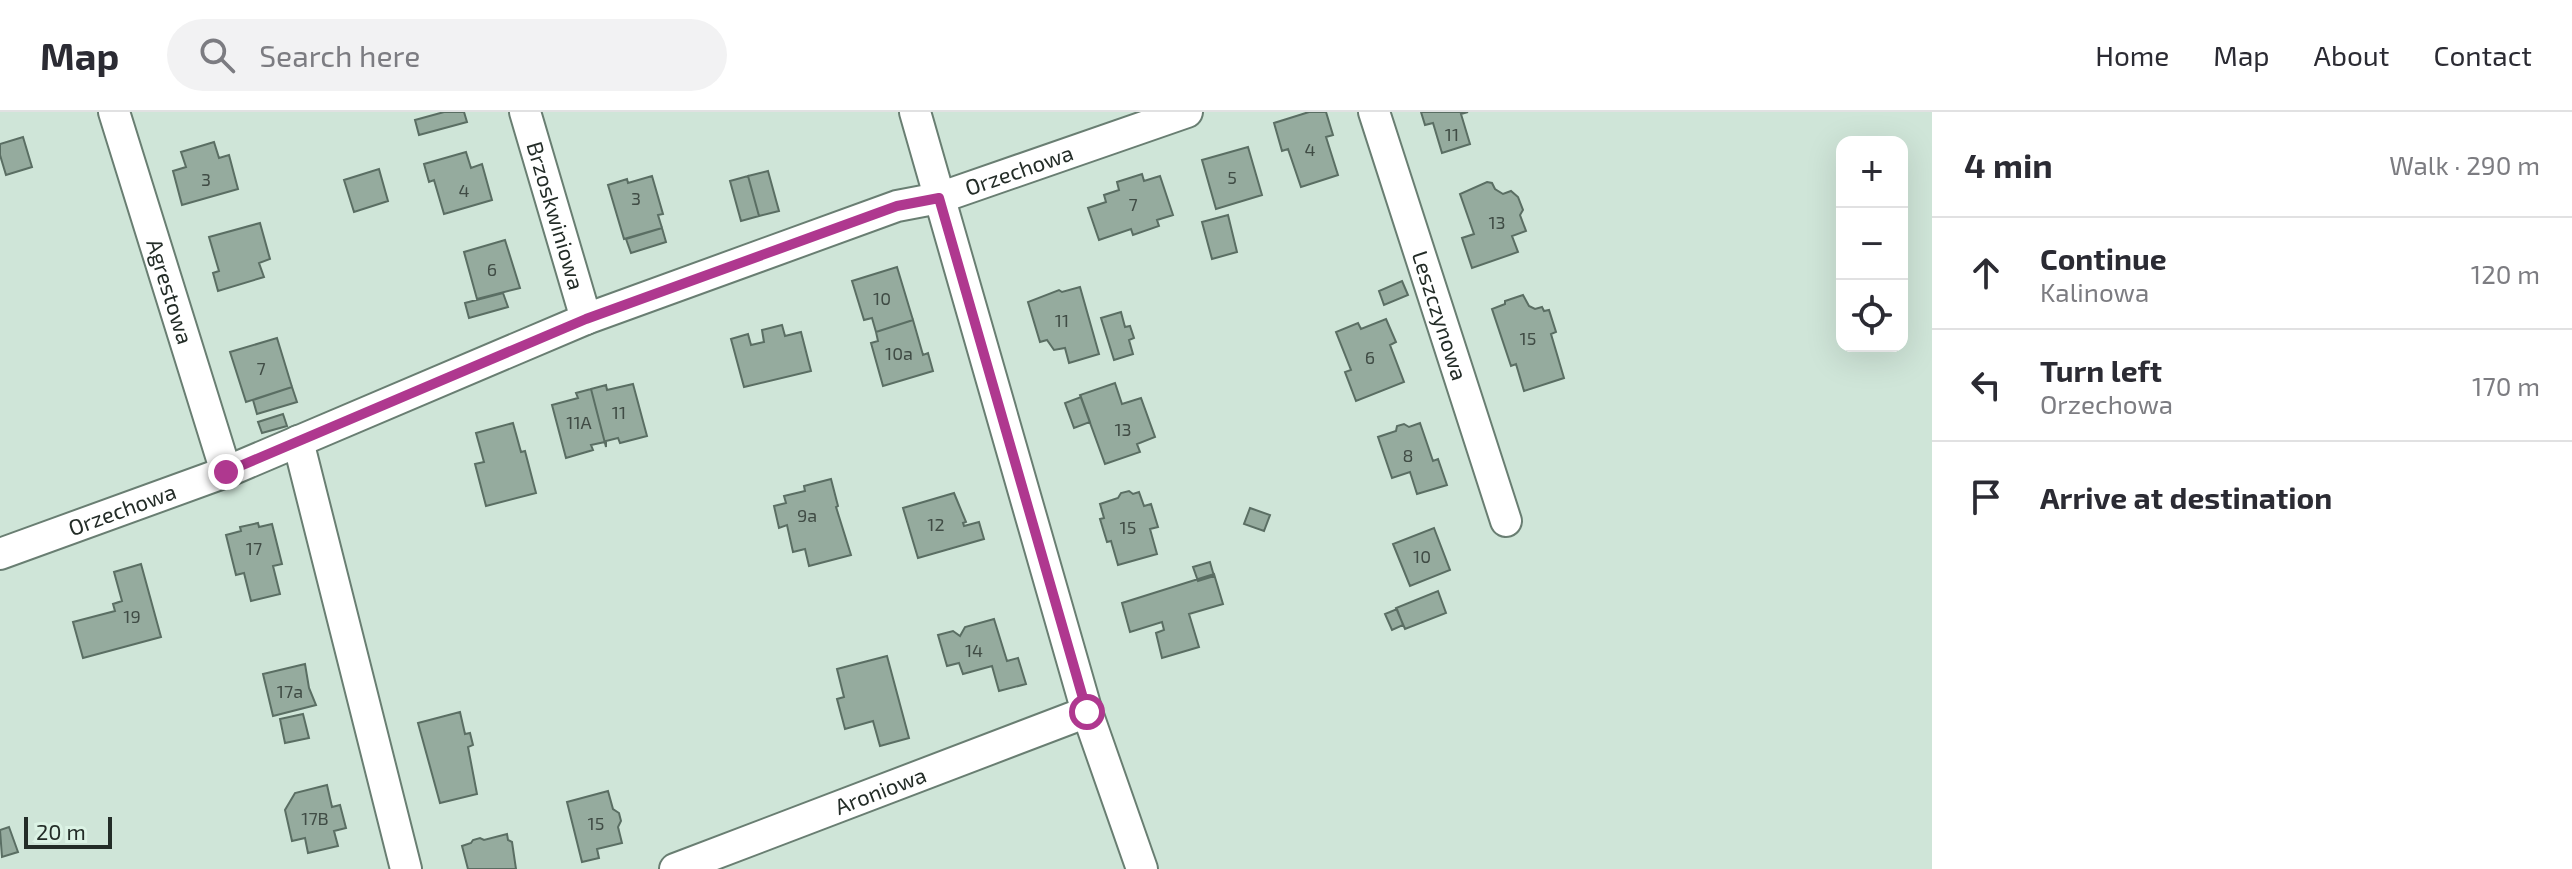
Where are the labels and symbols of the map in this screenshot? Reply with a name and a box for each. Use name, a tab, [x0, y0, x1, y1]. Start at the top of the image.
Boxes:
house number: 11	[1445, 123, 1459, 145]
street label: Brzoskwiniowa	[522, 138, 591, 292]
house number: 4	[1304, 138, 1316, 160]
street label: Orzechowa	[961, 139, 1076, 200]
house number: 5	[1227, 166, 1237, 188]
house number: 3	[201, 168, 211, 190]
house number: 4	[458, 179, 470, 201]
house number: 3	[631, 187, 641, 209]
house number: 7	[1128, 193, 1138, 215]
house number: 13	[1488, 211, 1506, 233]
street label: Agrestowa	[142, 236, 199, 347]
street label: Leszczynowa	[1408, 247, 1474, 383]
house number: 6	[487, 258, 497, 280]
house number: 10	[873, 287, 891, 309]
house number: 11	[1055, 309, 1069, 331]
house number: 15	[1520, 327, 1536, 349]
house number: 10a	[885, 342, 913, 364]
house number: 6	[1365, 346, 1375, 368]
house number: 7	[256, 357, 266, 379]
house number: 11	[612, 401, 626, 423]
house number: 11A	[566, 411, 593, 433]
house number: 13	[1114, 418, 1132, 440]
house number: 8	[1403, 444, 1413, 466]
route end	[208, 454, 244, 490]
street label: Orzechowa	[64, 477, 179, 540]
house number: 9a	[797, 504, 817, 526]
house number: 12	[927, 513, 945, 535]
house number: 15	[1120, 516, 1136, 538]
house number: 17	[246, 537, 262, 559]
house number: 10	[1413, 545, 1431, 567]
house number: 19	[123, 605, 141, 627]
house number: 14	[965, 639, 983, 661]
house number: 17a	[277, 680, 303, 702]
route start	[1069, 694, 1105, 730]
street label: Aroniowa	[831, 761, 930, 819]
house number: 17B	[301, 807, 329, 829]
house number: 15	[588, 812, 604, 834]
scale bar	[24, 813, 112, 849]

